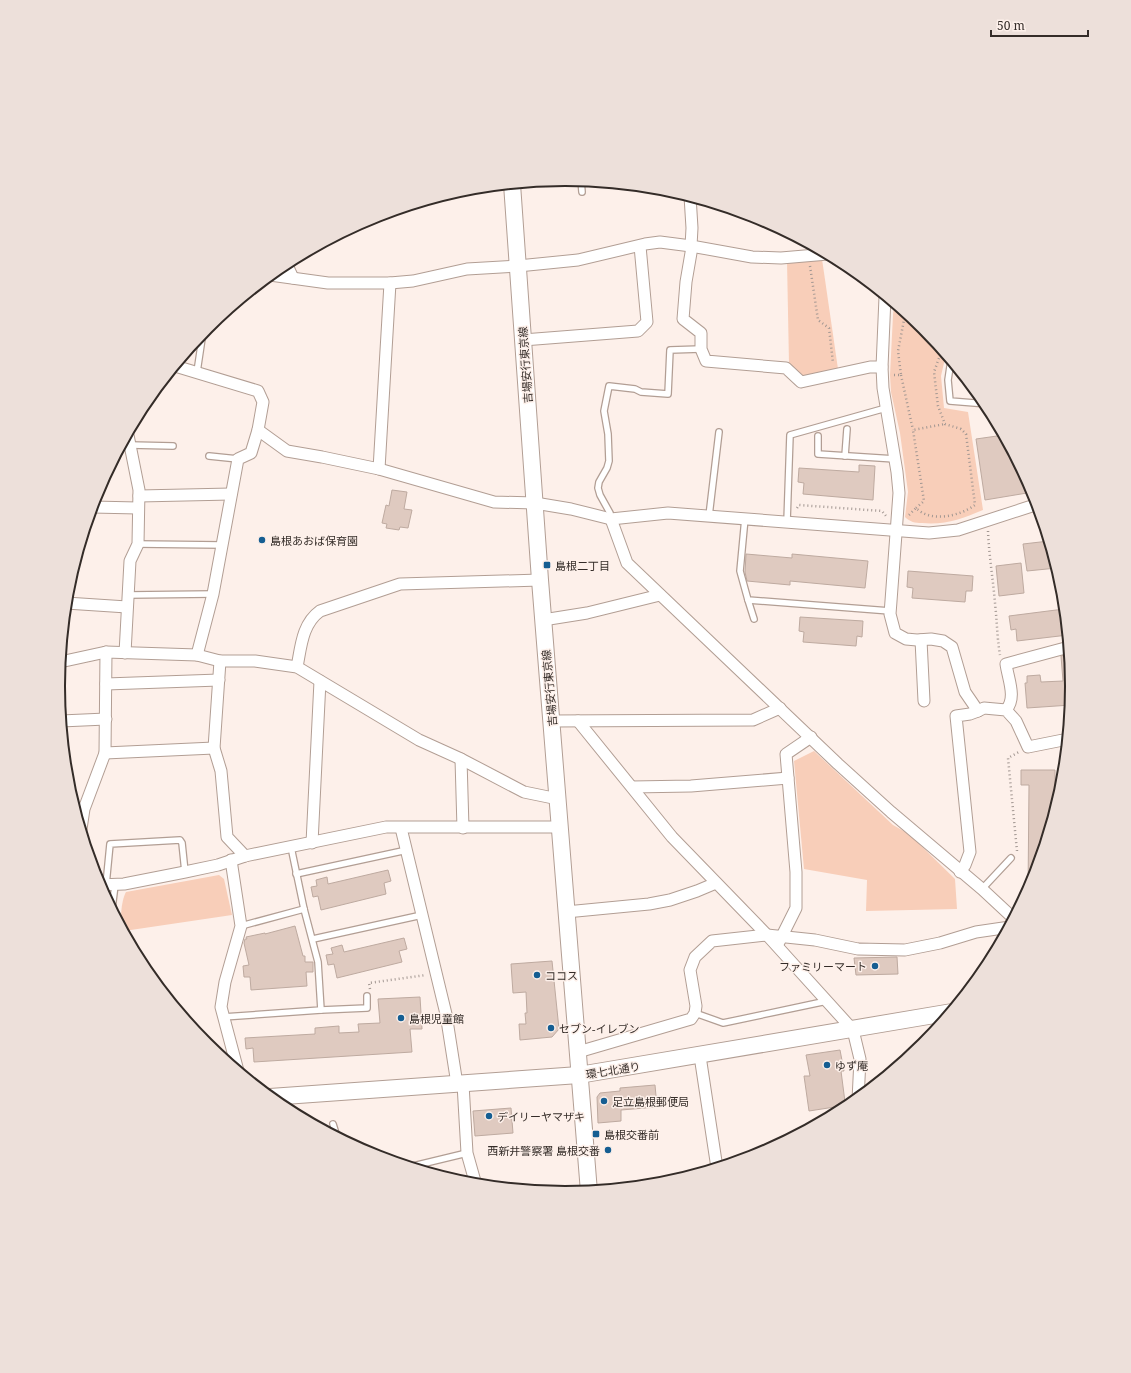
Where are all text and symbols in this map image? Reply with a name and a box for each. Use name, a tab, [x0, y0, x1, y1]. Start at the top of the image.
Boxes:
scale bar	[991, 12, 1088, 38]
text: 50 m	[997, 17, 1025, 34]
street label: 吉場安行東京線	[515, 326, 535, 404]
place label: 島根あおば保育園	[270, 533, 358, 548]
marker: 島根あおば保育園	[257, 535, 267, 545]
place label: 島根二丁目	[555, 558, 610, 573]
marker: 島根二丁目	[542, 560, 552, 570]
street label: 吉場安行東京線	[538, 649, 560, 727]
place label: ファミリーマート	[779, 959, 867, 974]
marker: ファミリーマート	[870, 961, 880, 971]
place label: ココス	[545, 968, 578, 983]
marker: ココス	[532, 970, 542, 980]
place label: 島根児童館	[409, 1011, 464, 1026]
marker: 島根児童館	[396, 1013, 406, 1023]
place label: セブン-イレブン	[559, 1021, 639, 1036]
marker: セブン-イレブン	[546, 1023, 556, 1033]
street label: 環七北通り	[585, 1058, 641, 1082]
place label: ゆず庵	[835, 1058, 868, 1073]
marker: ゆず庵	[822, 1060, 832, 1070]
place label: 足立島根郵便局	[612, 1094, 689, 1109]
marker: 足立島根郵便局	[599, 1096, 609, 1106]
place label: デイリーヤマザキ	[497, 1109, 585, 1124]
marker: デイリーヤマザキ	[484, 1111, 494, 1121]
place label: 島根交番前	[604, 1127, 659, 1142]
marker: 島根交番前	[591, 1129, 601, 1139]
place label: 西新井警察署 島根交番	[487, 1143, 600, 1158]
marker: 西新井警察署 島根交番	[603, 1145, 613, 1155]

